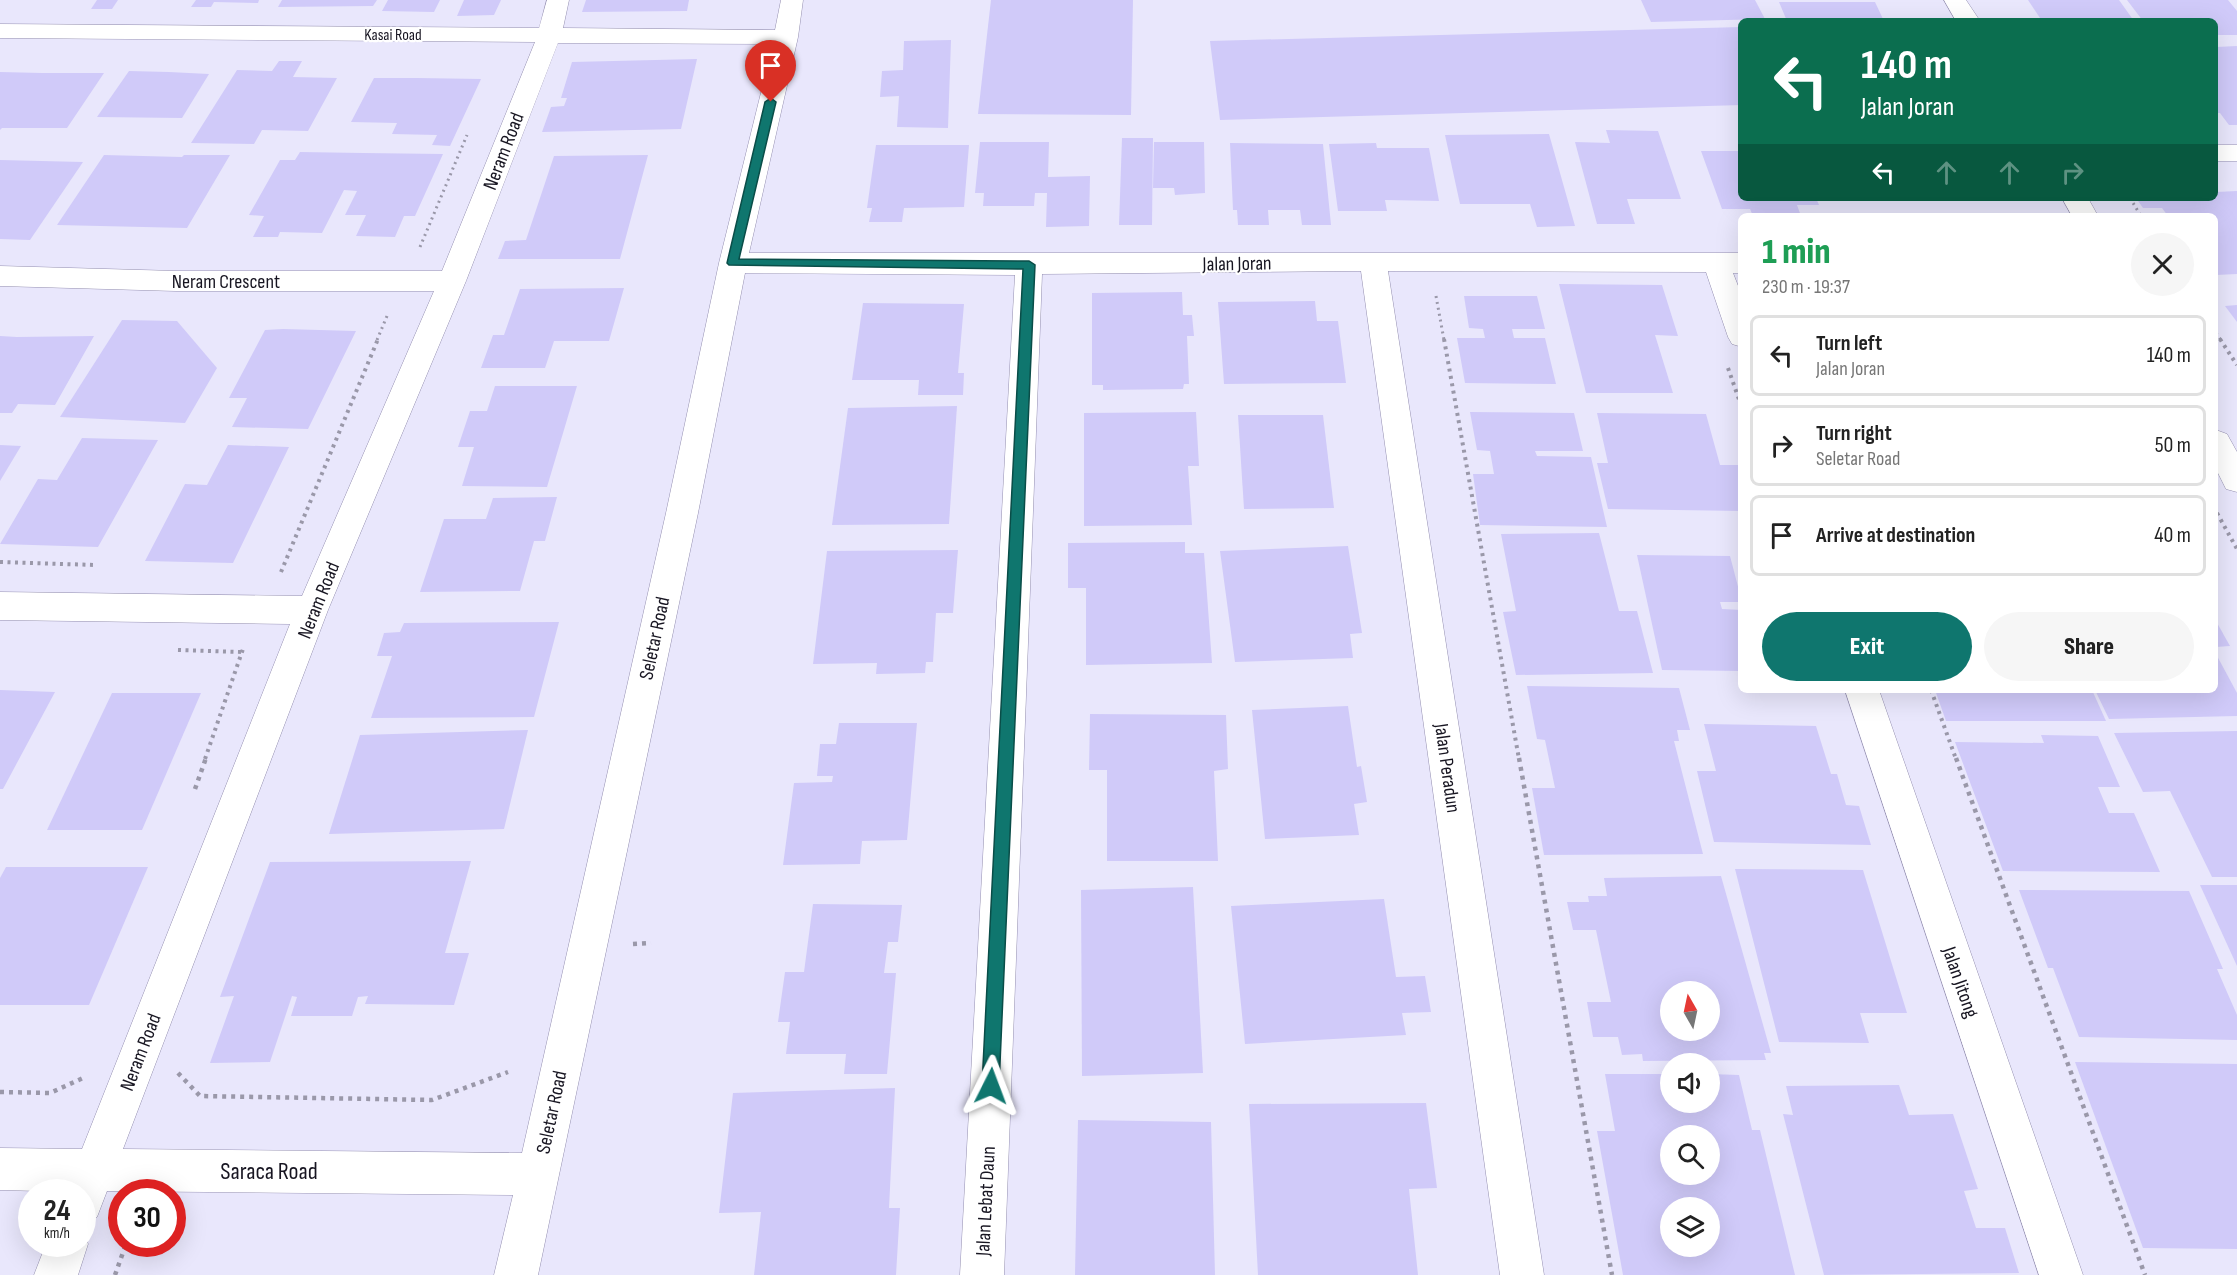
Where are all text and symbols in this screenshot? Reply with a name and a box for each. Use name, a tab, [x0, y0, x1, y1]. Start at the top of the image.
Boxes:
street label: Kasai Road	[364, 26, 422, 45]
pin	[745, 40, 796, 102]
text: 140 m	[1861, 40, 1952, 91]
icon: left	[1762, 42, 1840, 120]
icon: arrive	[754, 49, 787, 82]
text: Jalan Joran	[1861, 91, 1954, 123]
street label: Neram Road	[478, 109, 530, 193]
icon: left	[1867, 156, 1900, 189]
icon: ahead	[1930, 156, 1963, 189]
icon: ahead	[1993, 156, 2026, 189]
icon: right	[2056, 156, 2089, 189]
text: 1 min	[1762, 231, 1830, 274]
button: close	[2131, 233, 2194, 296]
street label: Jalan Joran	[1201, 251, 1272, 277]
street label: Neram Crescent	[172, 270, 280, 294]
text: 230 m · 19:37	[1762, 275, 1850, 299]
text: Turn left	[1816, 330, 1882, 357]
icon: left	[1765, 339, 1798, 372]
text: 140 m	[2147, 342, 2191, 369]
text: Jalan Joran	[1816, 357, 1885, 381]
text: Turn right	[1816, 420, 1892, 447]
icon: right	[1765, 429, 1798, 462]
text: 50 m	[2155, 432, 2191, 459]
text: Seletar Road	[1816, 447, 1900, 471]
icon: arrive	[1765, 519, 1798, 552]
text: Arrive at destination	[1816, 522, 1975, 549]
text: 40 m	[2154, 522, 2191, 549]
street label: Neram Road	[293, 558, 345, 642]
street label: Seletar Road	[634, 595, 675, 682]
button: Exit	[1762, 612, 1972, 681]
button: Share	[1984, 612, 2194, 681]
street label: Jalan Peradun	[1429, 721, 1465, 814]
street label: Jalan Jitong	[1936, 943, 1983, 1021]
north arrow	[1660, 981, 1720, 1041]
map controls	[1660, 981, 1720, 1257]
street label: Neram Road	[115, 1010, 167, 1094]
button: sound	[1660, 1053, 1720, 1113]
position arrow	[959, 1054, 1023, 1118]
street label: Seletar Road	[531, 1069, 572, 1156]
button: search	[1660, 1125, 1720, 1185]
street label: Jalan Lebat Daun	[971, 1146, 1001, 1257]
street label: Saraca Road	[220, 1157, 318, 1186]
speed limit sign: 30	[108, 1179, 186, 1257]
text: 24	[44, 1193, 70, 1229]
button: layers	[1660, 1197, 1720, 1257]
text: km/h	[44, 1224, 70, 1243]

